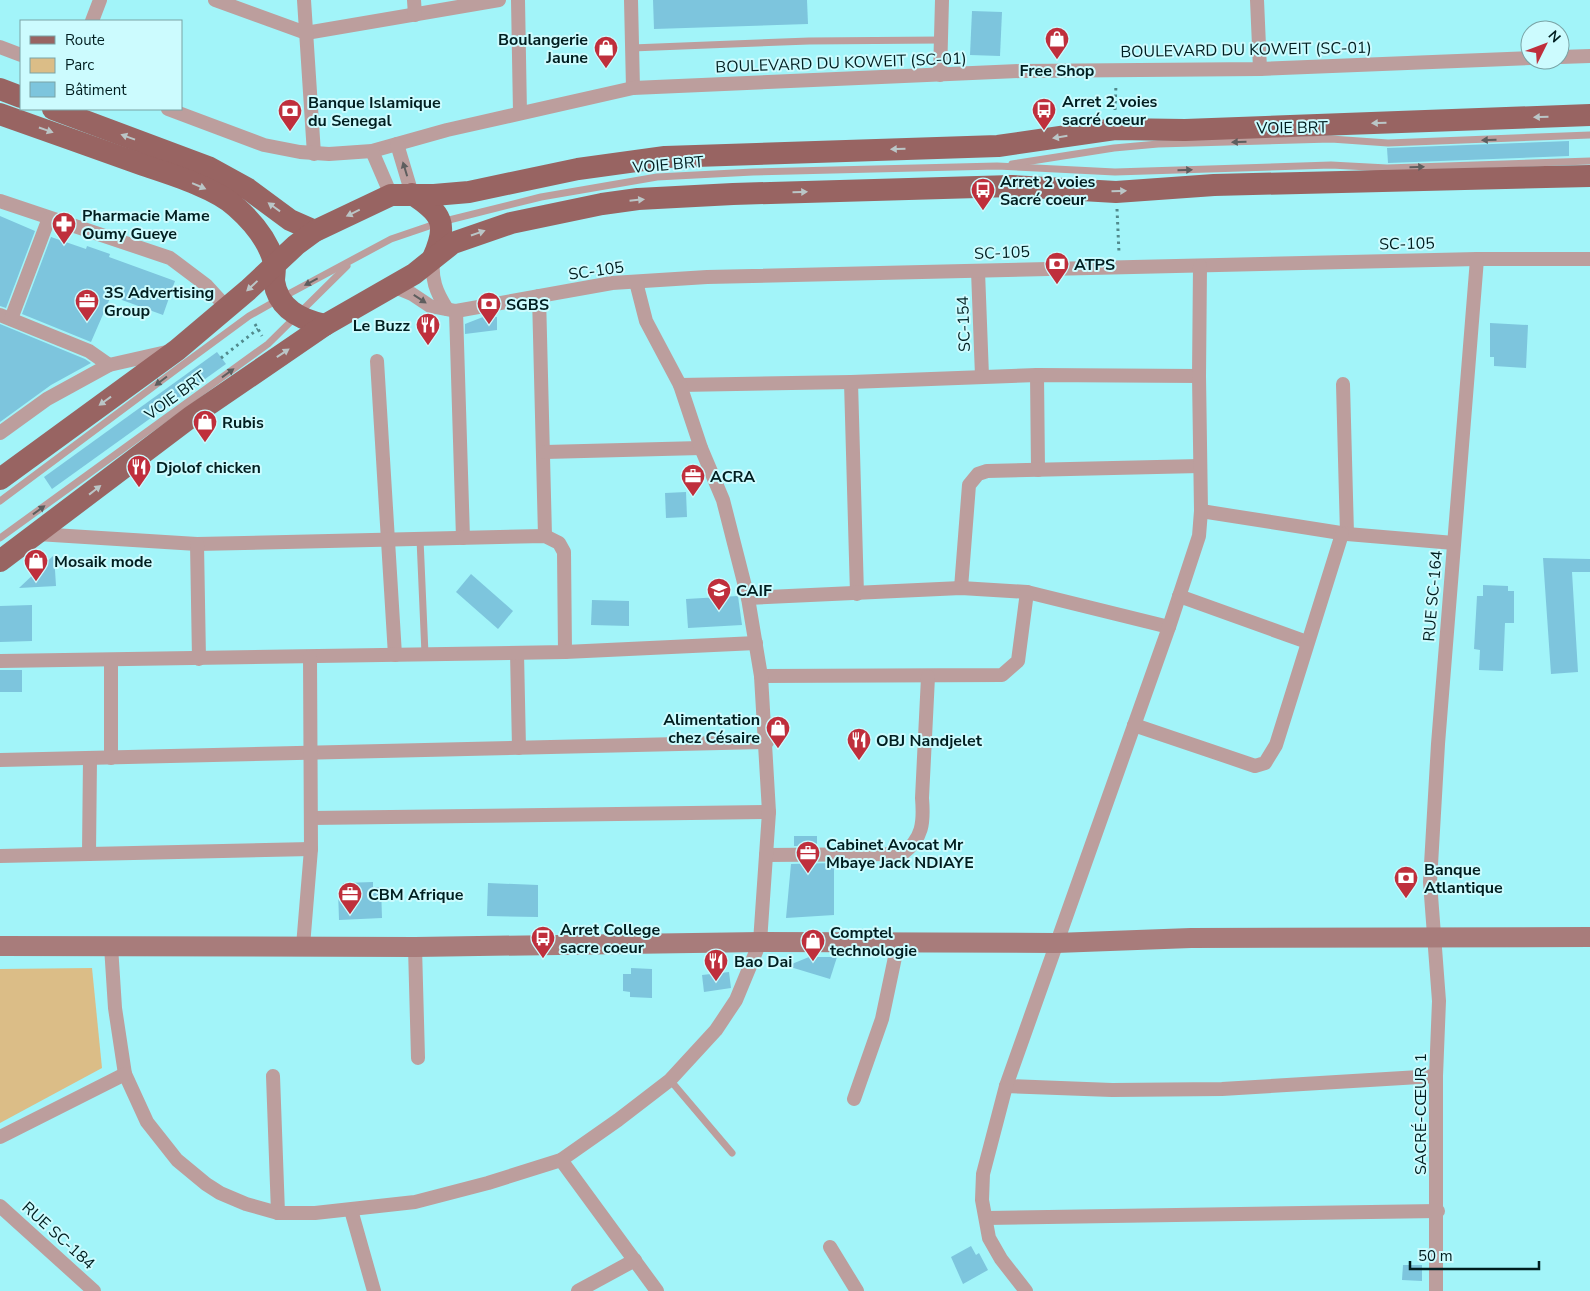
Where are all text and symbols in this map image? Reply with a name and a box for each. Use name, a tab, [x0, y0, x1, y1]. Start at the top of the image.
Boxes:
legend	[20, 20, 182, 110]
north arrow	[1520, 20, 1570, 70]
shop icon: Free Shop	[1044, 26, 1070, 60]
text: N	[1544, 26, 1565, 47]
place label: Boulangerie Jaune	[498, 29, 588, 69]
text: Route	[65, 30, 105, 50]
shop icon: Boulangerie Jaune	[593, 35, 619, 69]
street label: BOULEVARD DU KOWEIT (SC-01)	[1120, 37, 1372, 63]
street label: BOULEVARD DU KOWEIT (SC-01)	[715, 48, 967, 78]
text: Parc	[65, 55, 94, 75]
place label: Free Shop	[1020, 60, 1094, 82]
text: Bâtiment	[65, 80, 127, 100]
place label: Arret 2 voies sacré coeur	[1062, 91, 1158, 131]
place label: Banque Islamique du Senegal	[308, 92, 441, 132]
bus stop icon: Arret 2 voies sacré coeur	[1031, 97, 1057, 131]
bank icon: Banque Islamique du Senegal	[277, 98, 303, 132]
one-way arrow	[1533, 114, 1549, 122]
street label: VOIE BRT	[1255, 116, 1328, 140]
one-way arrow	[1371, 119, 1387, 127]
one-way arrow	[39, 126, 54, 134]
one-way arrow	[120, 133, 135, 141]
one-way arrow	[1051, 133, 1067, 141]
one-way arrow	[1481, 136, 1497, 144]
one-way arrow	[1231, 138, 1247, 146]
one-way arrow	[890, 146, 906, 154]
street label: VOIE BRT	[631, 151, 705, 179]
one-way arrow	[400, 161, 408, 176]
one-way arrow	[1410, 163, 1426, 171]
one-way arrow	[1177, 165, 1193, 173]
place label: Arret 2 voies Sacré coeur	[1000, 171, 1096, 211]
bus stop icon: Arret 2 voies Sacré coeur	[970, 177, 996, 211]
one-way arrow	[191, 183, 206, 191]
one-way arrow	[1112, 187, 1128, 195]
one-way arrow	[792, 188, 808, 196]
one-way arrow	[630, 196, 646, 204]
one-way arrow	[267, 202, 281, 212]
place label: Pharmacie Mame Oumy Gueye	[82, 205, 210, 245]
one-way arrow	[346, 209, 360, 217]
pharmacy icon: Pharmacie Mame Oumy Gueye	[51, 211, 77, 245]
one-way arrow	[471, 229, 486, 236]
street label: SC-105	[1379, 233, 1435, 255]
street label: SC-105	[974, 241, 1030, 265]
bank icon: ATPS	[1044, 251, 1070, 285]
place label: ATPS	[1074, 254, 1115, 276]
street label: SC-105	[567, 256, 625, 286]
one-way arrow	[303, 278, 318, 286]
one-way arrow	[247, 280, 259, 292]
place label: 3S Advertising Group	[104, 282, 214, 322]
office icon: 3S Advertising Group	[74, 288, 100, 322]
bank icon: SGBS	[476, 291, 502, 325]
one-way arrow	[413, 294, 427, 304]
place label: SGBS	[506, 294, 549, 316]
street label: SC-154	[952, 295, 976, 352]
restaurant icon: Le Buzz	[415, 312, 441, 346]
place label: Le Buzz	[353, 315, 410, 337]
one-way arrow	[276, 348, 290, 358]
street label: VOIE BRT	[139, 366, 211, 426]
one-way arrow	[221, 368, 235, 378]
one-way arrow	[155, 375, 168, 386]
one-way arrow	[98, 396, 112, 406]
shop icon: Rubis	[192, 409, 218, 443]
place label: Rubis	[222, 412, 264, 434]
restaurant icon: Djolof chicken	[126, 454, 152, 488]
place label: Djolof chicken	[156, 457, 261, 479]
office icon: ACRA	[680, 463, 706, 497]
place label: ACRA	[710, 466, 755, 488]
one-way arrow	[88, 484, 101, 495]
one-way arrow	[32, 505, 46, 515]
shop icon: Mosaik mode	[23, 548, 49, 582]
street label: RUE SC-164	[1418, 549, 1448, 643]
place label: Mosaik mode	[54, 551, 152, 573]
school or university icon: CAIF	[706, 577, 732, 611]
place label: CAIF	[736, 580, 772, 602]
place label: Alimentation chez Césaire	[663, 709, 760, 749]
shop icon: Alimentation chez Césaire	[765, 715, 791, 749]
restaurant icon: OBJ Nandjelet	[846, 727, 872, 761]
place label: OBJ Nandjelet	[876, 730, 983, 752]
place label: Cabinet Avocat Mr Mbaye Jack NDIAYE	[826, 834, 974, 874]
office icon: Cabinet Avocat Mr Mbaye Jack NDIAYE	[795, 840, 821, 874]
place label: Banque Atlantique	[1424, 859, 1503, 899]
bank icon: Banque Atlantique	[1393, 865, 1419, 899]
office icon: CBM Afrique	[337, 881, 363, 915]
place label: CBM Afrique	[368, 884, 464, 906]
place label: Arret College sacre coeur	[560, 919, 660, 959]
place label: Comptel technologie	[830, 922, 917, 962]
bus stop icon: Arret College sacre coeur	[530, 925, 556, 959]
shop icon: Comptel technologie	[800, 928, 826, 962]
restaurant icon: Bao Dai	[703, 948, 729, 982]
place label: Bao Dai	[734, 951, 792, 973]
street label: SACRÉ-CŒUR 1	[1410, 1053, 1432, 1175]
street label: RUE SC-184	[17, 1197, 100, 1275]
scale bar	[1410, 1238, 1539, 1270]
text: 50 m	[1418, 1246, 1453, 1266]

